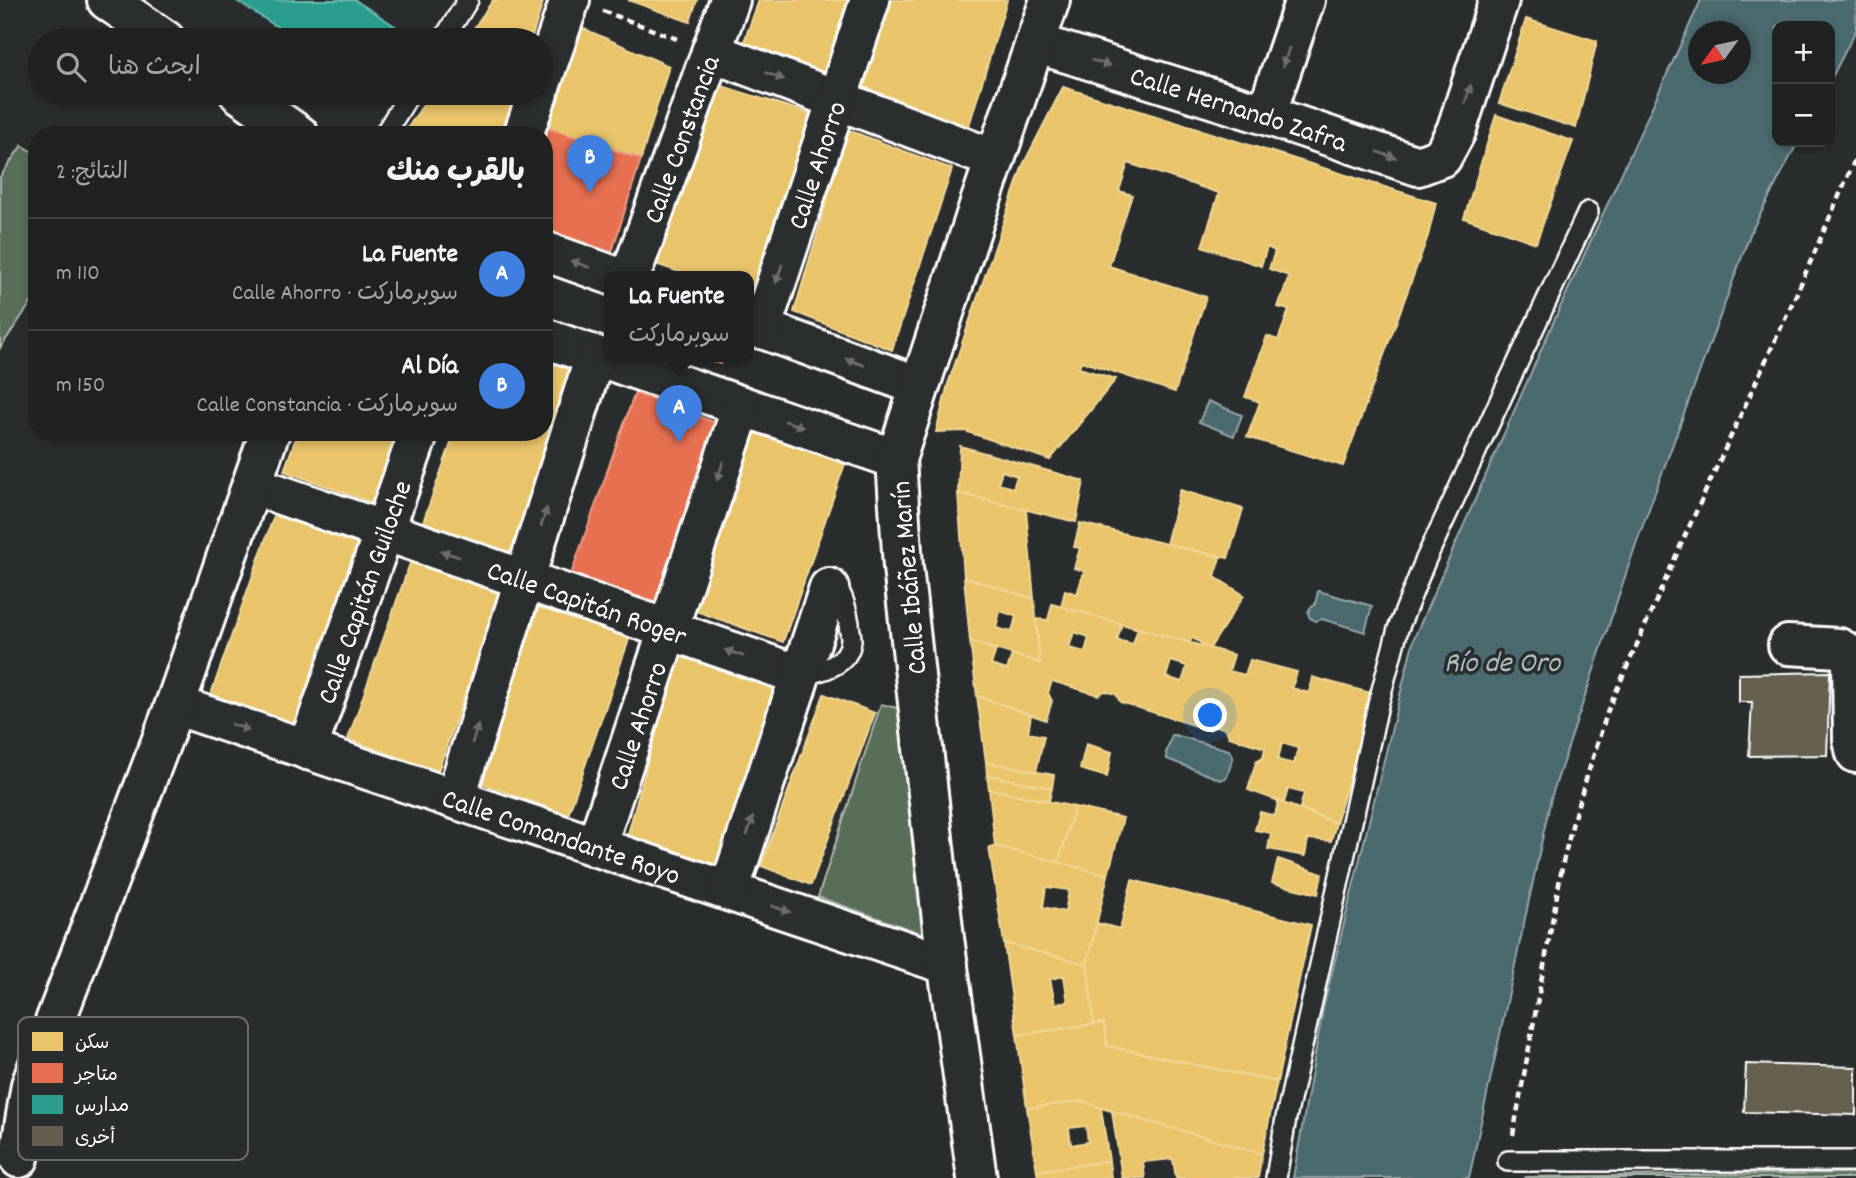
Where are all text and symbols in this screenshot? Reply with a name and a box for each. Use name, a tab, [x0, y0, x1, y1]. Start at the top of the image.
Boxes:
north arrow	[1688, 21, 1751, 84]
map controls	[1772, 21, 1835, 147]
button: +	[1772, 21, 1835, 84]
search box	[28, 28, 553, 105]
one-way arrow	[1280, 47, 1291, 68]
icon: search	[52, 48, 90, 86]
text: ابحث هنا	[108, 50, 201, 87]
street label: Calle Constancia	[636, 50, 734, 230]
one-way arrow	[1090, 58, 1111, 69]
street label: Calle Hernando Zafra	[1124, 59, 1352, 166]
one-way arrow	[765, 71, 786, 82]
one-way arrow	[1463, 83, 1474, 104]
button: −	[1772, 84, 1835, 147]
street label: Calle Ahorro	[780, 97, 860, 236]
pin: B	[567, 135, 613, 193]
one-way arrow	[1377, 150, 1398, 161]
text: بالقرب منك	[387, 153, 525, 196]
text: النتائج: 2	[56, 157, 128, 190]
text: La Fuente	[362, 237, 458, 274]
text: 110 m	[56, 258, 100, 291]
text: A	[496, 258, 508, 291]
one-way arrow	[570, 258, 591, 269]
one-way arrow	[773, 264, 784, 285]
popup	[604, 271, 754, 362]
text: سوبرماركت · Calle Ahorro	[232, 278, 458, 311]
text: La Fuente	[628, 279, 725, 316]
text: سوبرماركت	[628, 320, 730, 353]
text: Al Día	[401, 349, 458, 386]
one-way arrow	[844, 356, 865, 367]
text: 150 m	[56, 370, 105, 403]
text: B	[497, 370, 507, 403]
pin: A	[656, 385, 702, 443]
text: سوبرماركت · Calle Constancia	[197, 390, 458, 423]
one-way arrow	[784, 419, 805, 430]
one-way arrow	[714, 460, 725, 481]
street label: Calle Capitán Guiloche	[310, 476, 425, 711]
street label: Calle Ibáñez Marín	[884, 479, 940, 676]
one-way arrow	[539, 506, 550, 527]
one-way arrow	[440, 548, 461, 559]
street label: Calle Capitán Roger	[480, 553, 692, 660]
water label: Río de Oro	[1444, 644, 1562, 687]
one-way arrow	[724, 647, 745, 658]
street label: Calle Ahorro	[601, 658, 681, 796]
your location	[1193, 698, 1227, 732]
one-way arrow	[229, 722, 250, 733]
one-way arrow	[470, 723, 481, 744]
street label: Calle Comandante Royo	[436, 781, 684, 898]
one-way arrow	[745, 816, 755, 837]
one-way arrow	[770, 904, 791, 915]
legend	[18, 1017, 248, 1160]
text: سكن	[75, 1031, 109, 1058]
text: متاجر	[73, 1063, 118, 1090]
text: مدارس	[75, 1094, 129, 1121]
text: أخرى	[75, 1126, 115, 1153]

